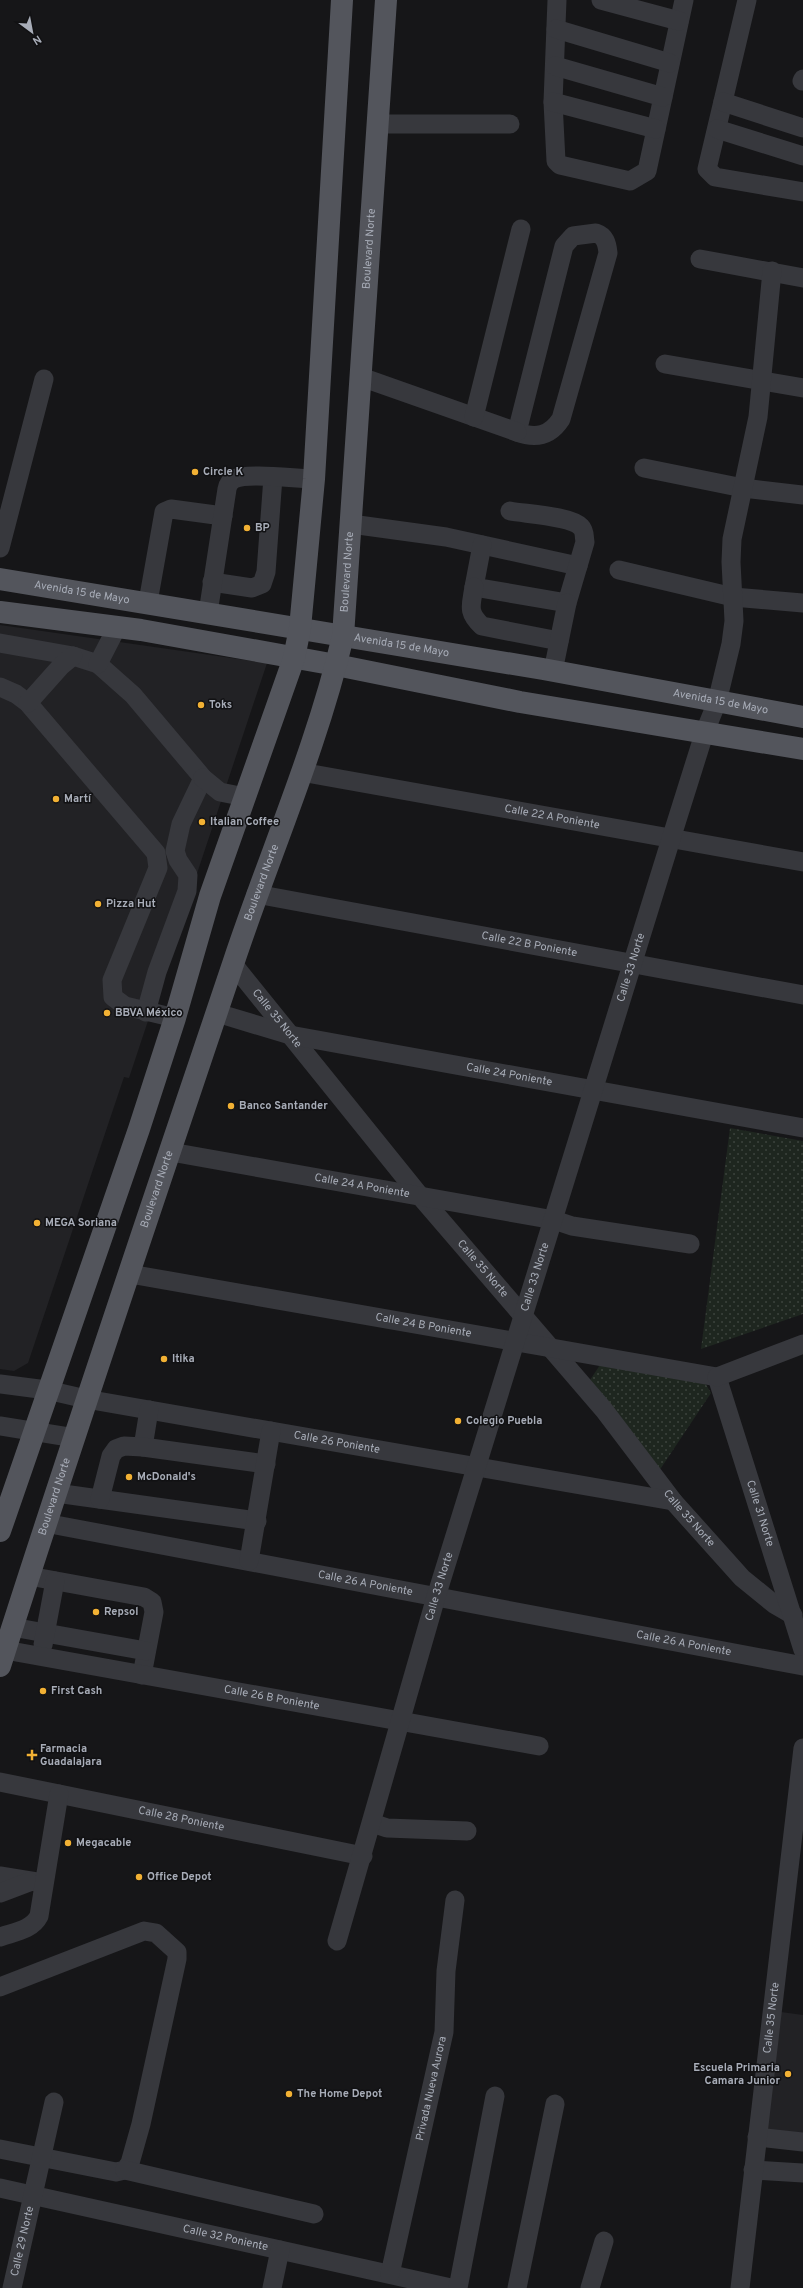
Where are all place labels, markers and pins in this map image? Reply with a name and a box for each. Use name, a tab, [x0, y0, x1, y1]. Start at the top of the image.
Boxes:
place label: Circle K	[203, 465, 243, 479]
marker: Circle K	[190, 467, 200, 477]
place label: BP	[255, 521, 270, 535]
marker: BP	[242, 523, 252, 533]
place label: Toks	[209, 698, 232, 712]
marker: Toks	[196, 700, 206, 710]
place label: Martí	[64, 792, 92, 806]
marker: Martí	[51, 794, 61, 804]
place label: Italian Coffee	[210, 815, 279, 829]
marker: Italian Coffee	[197, 817, 207, 827]
place label: Pizza Hut	[106, 897, 156, 911]
marker: Pizza Hut	[93, 899, 103, 909]
place label: BBVA México	[115, 1006, 183, 1020]
marker: BBVA México	[102, 1008, 112, 1018]
place label: Banco Santander	[239, 1099, 328, 1113]
marker: Banco Santander	[226, 1101, 236, 1111]
place label: MEGA Soriana	[45, 1216, 117, 1230]
marker: MEGA Soriana	[32, 1218, 42, 1228]
place label: Itika	[172, 1352, 195, 1366]
marker: Itika	[159, 1354, 169, 1364]
place label: Colegio Puebla	[466, 1414, 542, 1428]
marker: Colegio Puebla	[453, 1416, 463, 1426]
place label: McDonald's	[137, 1470, 196, 1484]
marker: McDonald's	[124, 1472, 134, 1482]
place label: Repsol	[104, 1605, 138, 1619]
marker: Repsol	[91, 1607, 101, 1617]
place label: First Cash	[51, 1684, 102, 1698]
marker: First Cash	[38, 1686, 48, 1696]
place label: Farmacia Guadalajara	[40, 1742, 102, 1769]
marker: Farmacia Guadalajara	[27, 1750, 37, 1760]
place label: Megacable	[76, 1836, 131, 1850]
marker: Megacable	[63, 1838, 73, 1848]
place label: Office Depot	[147, 1870, 212, 1884]
marker: Office Depot	[134, 1872, 144, 1882]
place label: Escuela Primaria Camara Junior	[693, 2061, 780, 2088]
marker: Escuela Primaria Camara Junior	[783, 2069, 793, 2079]
place label: The Home Depot	[297, 2087, 382, 2101]
marker: The Home Depot	[284, 2089, 294, 2099]

